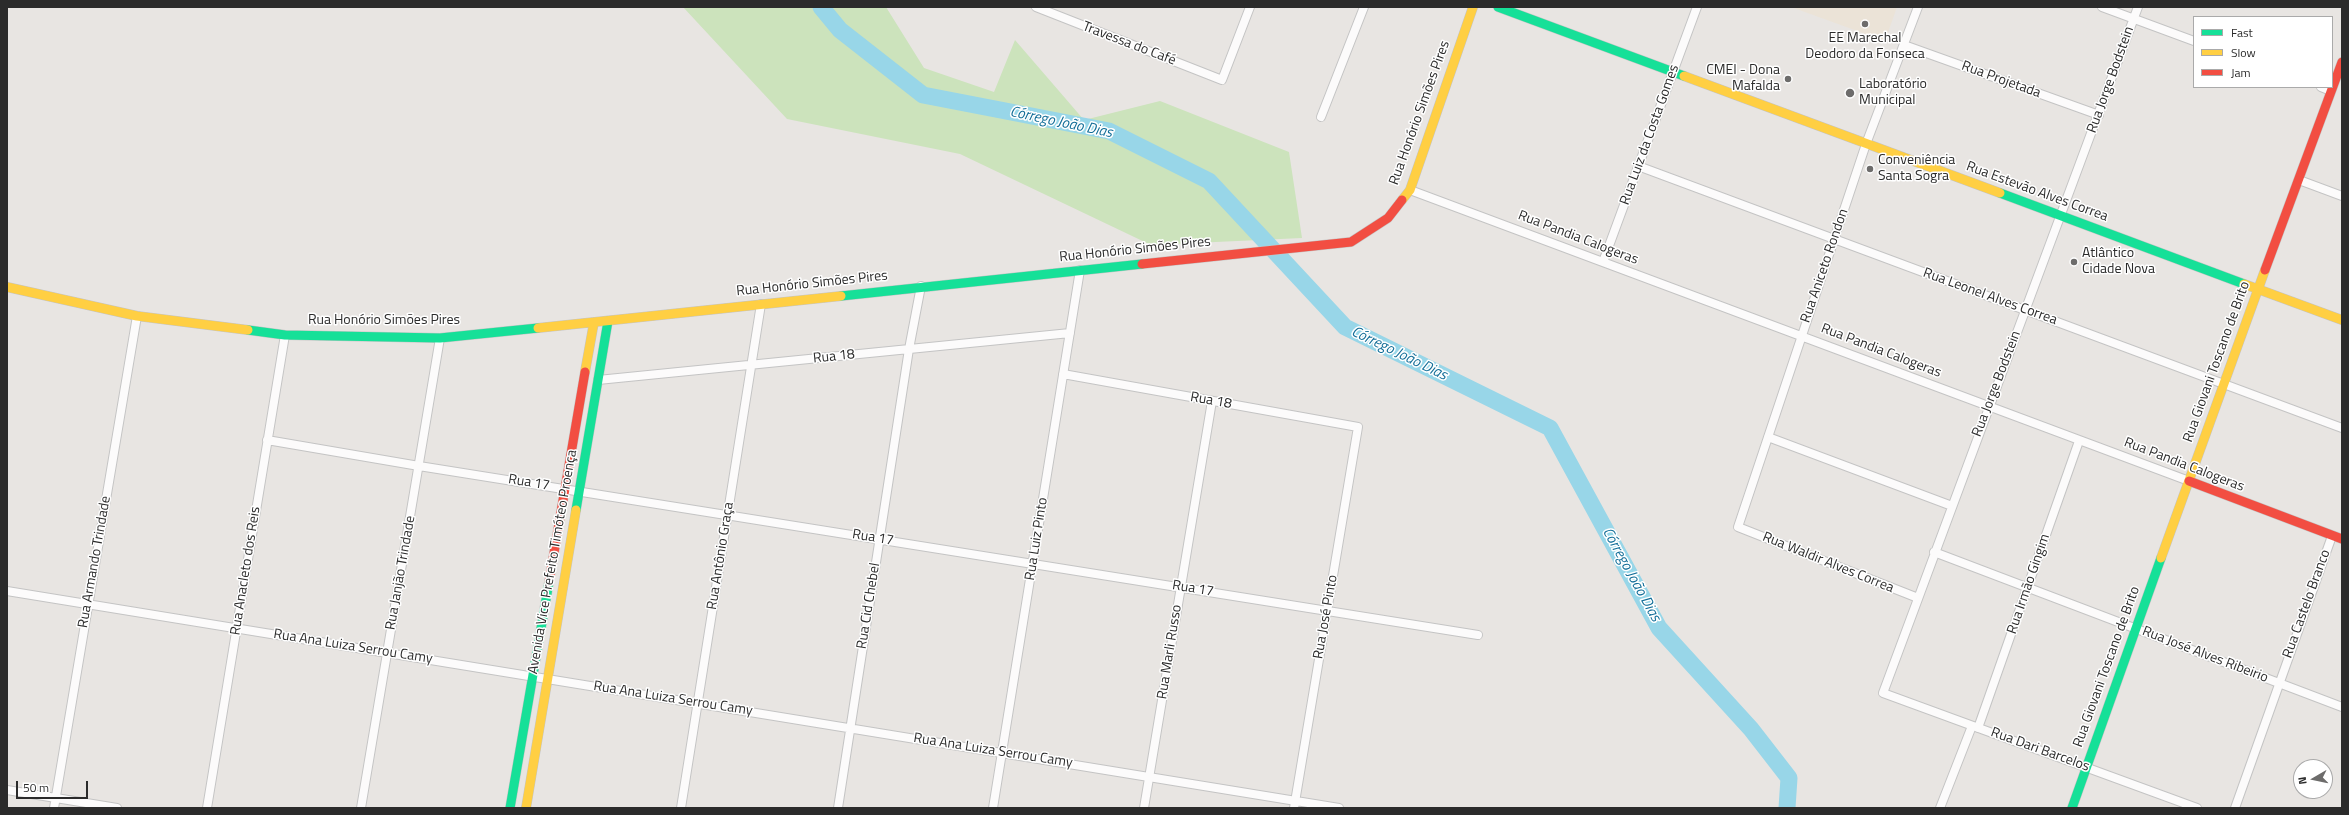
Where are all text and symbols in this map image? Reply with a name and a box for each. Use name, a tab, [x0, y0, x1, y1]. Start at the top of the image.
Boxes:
legend	[2193, 16, 2333, 88]
street label: Travessa do Café	[1080, 18, 1178, 70]
marker: EE Marechal Deodoro da Fonseca	[1860, 19, 1870, 29]
text: Fast	[2231, 23, 2253, 42]
street label: Rua Jorge Bodstein	[2084, 24, 2138, 136]
place label: EE Marechal Deodoro da Fonseca	[1805, 31, 1925, 64]
street label: Rua Honório Simões Pires	[1386, 39, 1454, 187]
text: Slow	[2231, 43, 2256, 62]
street label: Rua Projetada	[1959, 58, 2043, 102]
street label: Rua Luiz da Costa Gomes	[1617, 63, 1683, 207]
place label: CMEI - Dona Mafalda	[1706, 63, 1780, 96]
text: Jam	[2231, 63, 2251, 82]
marker: CMEI - Dona Mafalda	[1783, 74, 1793, 84]
place label: Laboratório Municipal	[1859, 77, 1927, 110]
marker: Laboratório Municipal	[1844, 87, 1856, 99]
water label: Córrego João Dias	[1008, 103, 1114, 143]
place label: Conveniência Santa Sogra	[1878, 153, 1955, 186]
street label: Rua Estevão Alves Correa	[1964, 159, 2110, 225]
marker: Conveniência Santa Sogra	[1865, 164, 1875, 174]
street label: Rua Pandia Calogeras	[1516, 207, 1640, 269]
street label: Rua Aniceto Rondon	[1798, 207, 1852, 325]
street label: Rua Honório Simões Pires	[1058, 234, 1212, 266]
place label: Atlântico Cidade Nova	[2082, 246, 2155, 278]
marker: Atlântico Cidade Nova	[2069, 257, 2079, 267]
street label: Rua Leonel Alves Correa	[1921, 265, 2059, 329]
street label: Rua Honório Simões Pires	[735, 268, 889, 300]
street label: Rua Giovani Toscano de Brito	[2180, 279, 2254, 445]
street label: Rua Honório Simões Pires	[308, 313, 460, 329]
street label: Rua Pandia Calogeras	[1819, 320, 1943, 382]
water label: Córrego João Dias	[1348, 323, 1450, 385]
street label: Rua Jorge Bodstein	[1969, 329, 2025, 439]
street label: Rua 18	[812, 346, 856, 368]
street label: Rua 18	[1189, 389, 1233, 413]
street label: Rua Pandia Calogeras	[2122, 434, 2246, 496]
street label: Avenida Vice Prefeito Timóteo Proença	[525, 449, 581, 675]
street label: Rua 17	[507, 471, 551, 495]
street label: Rua Armando Trindade	[75, 495, 115, 629]
street label: Rua Luiz Pinto	[1022, 496, 1052, 582]
street label: Rua Antônio Graça	[704, 501, 738, 611]
street label: Rua Anacleto dos Reis	[228, 505, 264, 637]
street label: Rua Janjão Trindade	[383, 515, 419, 631]
water label: Córrego João Dias	[1598, 525, 1664, 625]
street label: Rua 17	[851, 526, 895, 550]
street label: Rua Waldir Alves Correa	[1760, 529, 1896, 597]
street label: Rua Irmão Gingim	[2004, 532, 2054, 636]
street label: Rua Castelo Branco	[2280, 547, 2334, 661]
street label: Rua Cid Chebel	[854, 562, 884, 650]
street label: Rua José Pinto	[1310, 574, 1342, 660]
street label: Rua 17	[1171, 577, 1215, 601]
street label: Rua Giovani Toscano de Brito	[2070, 584, 2144, 750]
street label: Rua Marli Russo	[1154, 604, 1186, 700]
street label: Rua José Alves Ribeirio	[2140, 623, 2270, 687]
street label: Rua Ana Luiza Serrou Camy	[272, 626, 434, 668]
street label: Rua Ana Luiza Serrou Camy	[592, 678, 754, 720]
street label: Rua Dari Barcelos	[1988, 724, 2092, 776]
street label: Rua Ana Luiza Serrou Camy	[912, 730, 1074, 772]
north arrow	[2293, 759, 2333, 799]
scale bar	[18, 773, 90, 799]
text: N	[2294, 776, 2311, 786]
text: 50 m	[23, 778, 49, 797]

